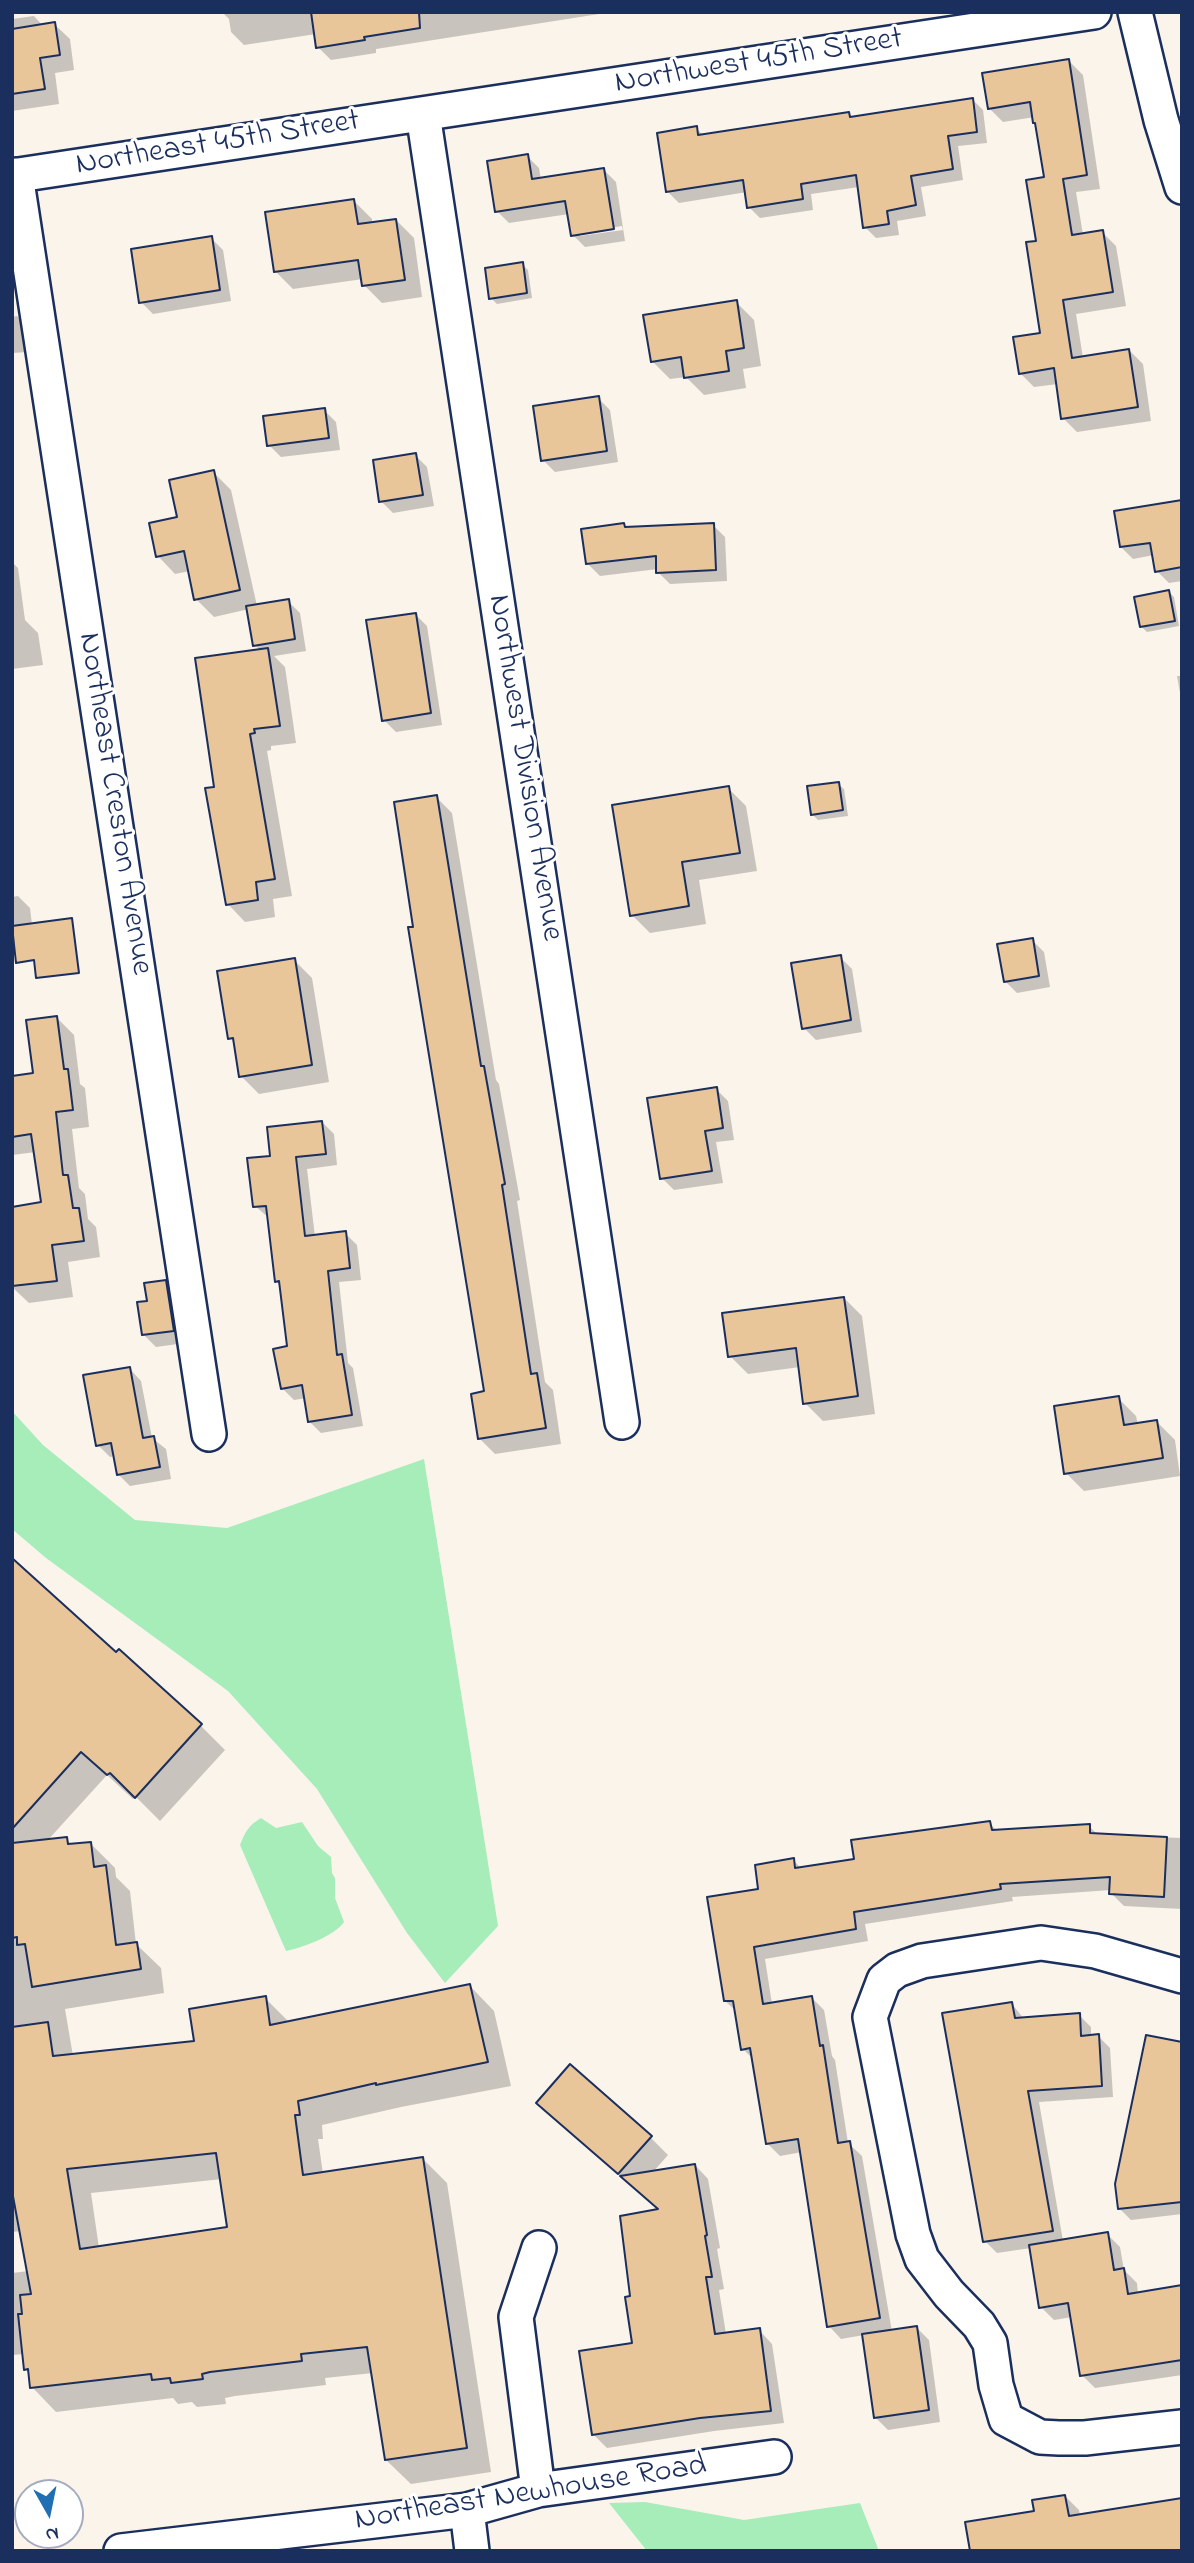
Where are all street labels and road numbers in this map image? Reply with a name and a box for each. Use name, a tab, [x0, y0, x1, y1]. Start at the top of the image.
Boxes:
street label: Northwest 45th Street	[613, 21, 905, 105]
street label: Northeast 45th Street	[73, 104, 363, 186]
street label: Northwest Division Avenue	[477, 592, 569, 944]
street label: Northeast Creston Avenue	[67, 630, 159, 978]
street label: Northeast Newhouse Road	[353, 2448, 709, 2542]

